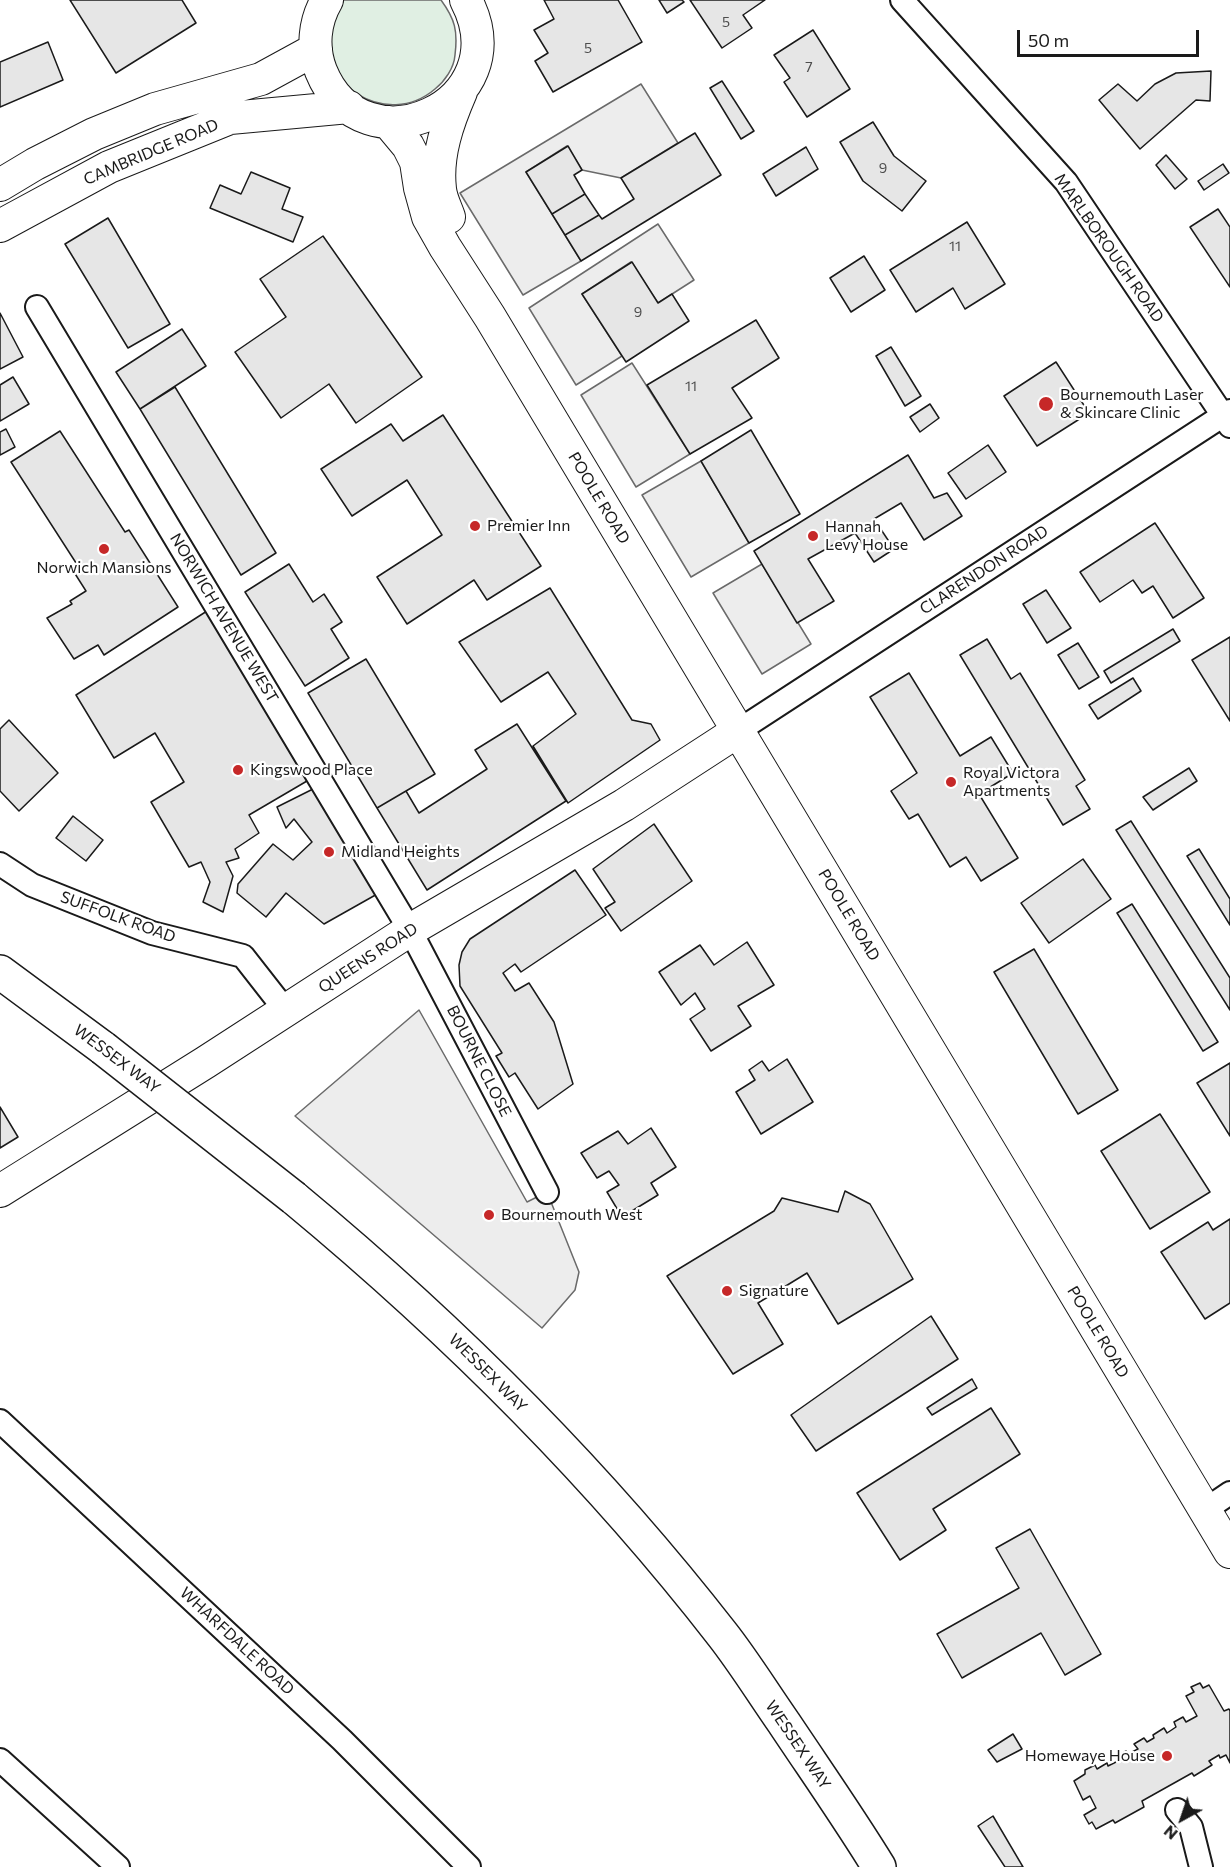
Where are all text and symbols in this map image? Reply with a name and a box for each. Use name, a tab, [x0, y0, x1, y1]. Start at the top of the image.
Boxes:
house number: 5	[722, 14, 730, 30]
scale bar	[1020, 18, 1202, 56]
text: 50 m	[1028, 29, 1069, 51]
house number: 5	[584, 40, 592, 56]
house number: 7	[805, 59, 813, 75]
street label: CAMBRIDGE ROAD	[81, 115, 221, 189]
house number: 9	[879, 160, 887, 176]
street label: MARLBOROUGH ROAD	[1050, 170, 1168, 326]
house number: 11	[949, 238, 961, 254]
house number: 9	[634, 304, 642, 320]
house number: 11	[685, 378, 697, 394]
place label: Bournemouth Laser & Skincare Clinic	[1060, 385, 1204, 423]
marker: Bournemouth Laser & Skincare Clinic	[1037, 395, 1055, 413]
street label: POOLE ROAD	[564, 449, 634, 547]
place label: Premier Inn	[487, 516, 570, 536]
place label: Hannah Levy House	[825, 517, 908, 555]
marker: Premier Inn	[468, 519, 482, 533]
street label: CLARENDON ROAD	[916, 521, 1052, 619]
marker: Hannah Levy House	[806, 529, 820, 543]
street label: NORWICH AVENUE WEST	[166, 530, 282, 706]
marker: Norwich Mansions	[97, 542, 111, 556]
place label: Norwich Mansions	[36, 558, 172, 578]
place label: Kingswood Place	[250, 760, 373, 780]
marker: Kingswood Place	[231, 763, 245, 777]
place label: Royal Victora Apartments	[963, 763, 1060, 801]
marker: Royal Victora Apartments	[944, 775, 958, 789]
place label: Midland Heights	[341, 842, 460, 862]
marker: Midland Heights	[322, 845, 336, 859]
street label: POOLE ROAD	[814, 866, 884, 964]
street label: SUFFOLK ROAD	[58, 887, 178, 947]
street label: QUEENS ROAD	[315, 919, 421, 997]
street label: BOURNE CLOSE	[443, 1002, 515, 1120]
street label: WESSEX WAY	[70, 1020, 164, 1098]
place label: Bournemouth West	[501, 1205, 643, 1225]
marker: Bournemouth West	[482, 1208, 496, 1222]
place label: Signature	[739, 1281, 809, 1301]
street label: POOLE ROAD	[1063, 1283, 1133, 1381]
marker: Signature	[720, 1284, 734, 1298]
street label: WESSEX WAY	[445, 1330, 531, 1416]
street label: WHARFDALE ROAD	[176, 1583, 298, 1699]
street label: WESSEX WAY	[761, 1697, 835, 1793]
place label: Homewaye House	[1025, 1746, 1155, 1766]
marker: Homewaye House	[1160, 1749, 1174, 1763]
north arrow	[1152, 1789, 1212, 1849]
text: N	[1159, 1822, 1181, 1844]

